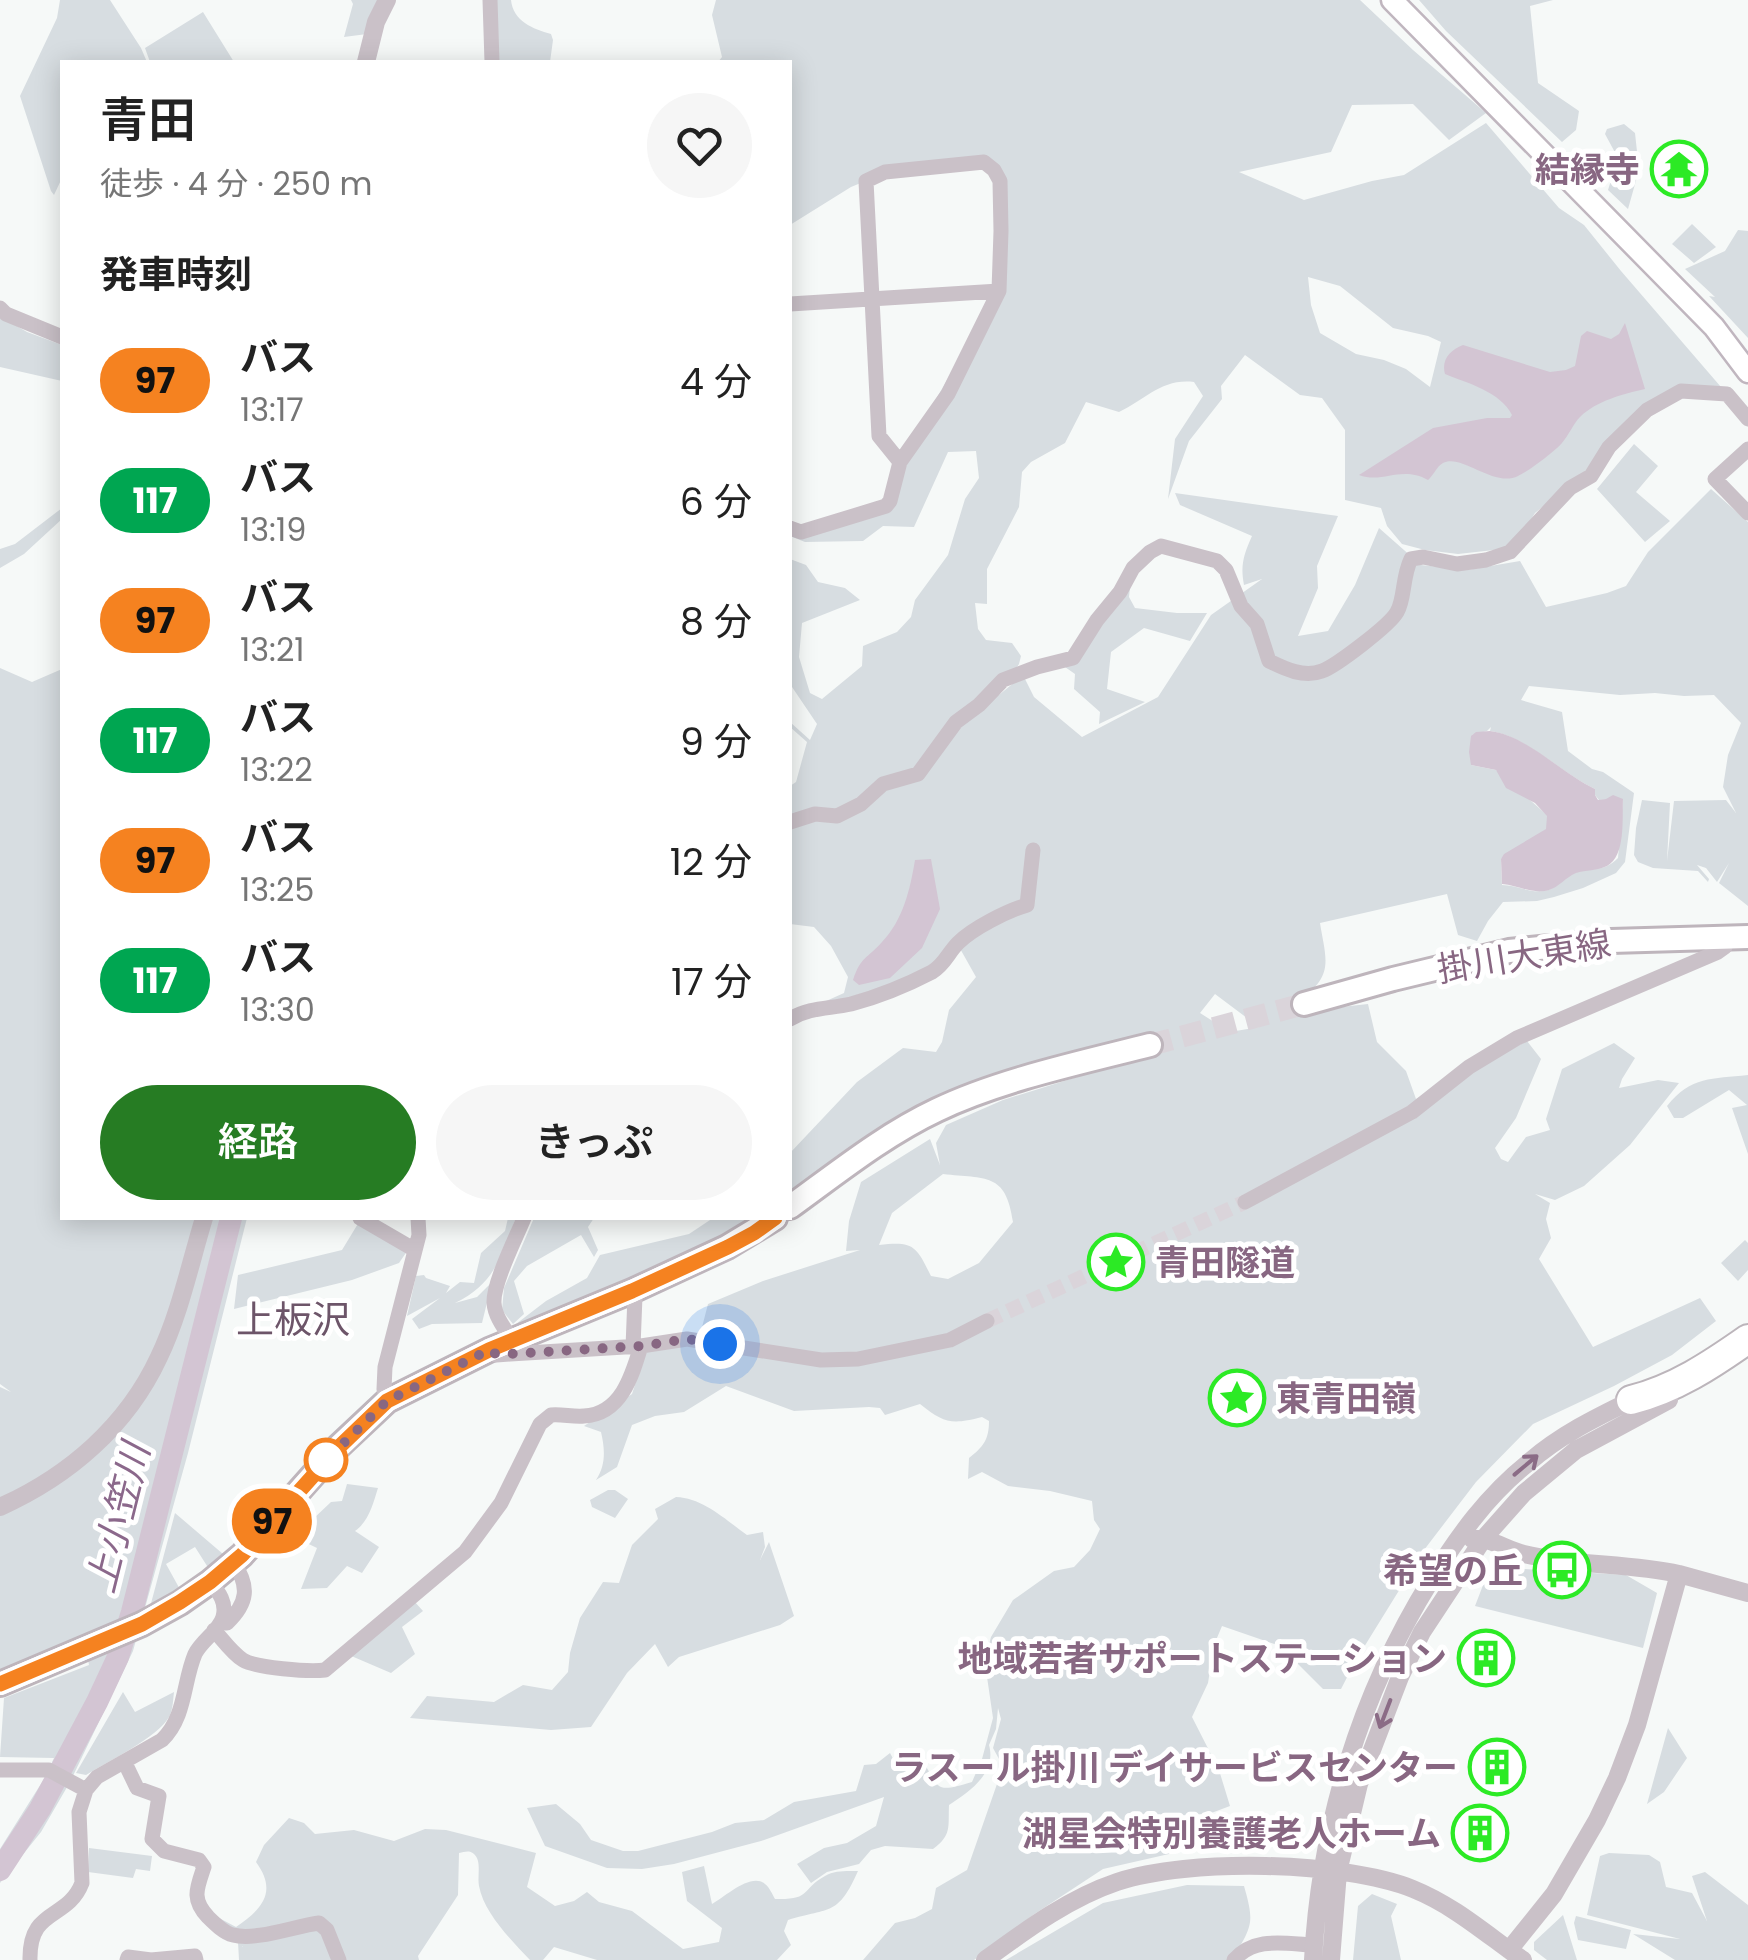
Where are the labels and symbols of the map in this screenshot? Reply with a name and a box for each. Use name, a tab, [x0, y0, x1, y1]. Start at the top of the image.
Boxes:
temple icon: 結縁寺	[1649, 139, 1709, 199]
place label: 結縁寺	[1535, 145, 1640, 194]
street label: 掛川大東線	[1434, 918, 1614, 994]
place icon: 青田隧道	[1086, 1232, 1146, 1292]
place label: 青田隧道	[1155, 1238, 1295, 1287]
district label: 上板沢	[236, 1293, 350, 1346]
your location	[695, 1319, 745, 1369]
place icon: 東青田嶺	[1207, 1368, 1267, 1428]
place label: 東青田嶺	[1276, 1374, 1416, 1423]
water label: 上小笠川	[74, 1434, 163, 1598]
unlabelled marker	[305, 1439, 347, 1481]
one-way arrow	[1513, 1454, 1538, 1477]
line badge: 97	[227, 1488, 317, 1554]
bus stop icon: 希望の丘	[1532, 1540, 1592, 1600]
place label: 希望の丘	[1383, 1546, 1523, 1595]
building icon: 地域若者サポートステーション	[1456, 1628, 1516, 1688]
place label: 地域若者サポートステーション	[958, 1634, 1447, 1683]
one-way arrow	[1375, 1698, 1393, 1729]
building icon: ラスール掛川 デイサービスセンター	[1467, 1737, 1527, 1797]
place label: ラスール掛川 デイサービスセンター	[891, 1743, 1458, 1792]
building icon: 湖星会特別養護老人ホーム	[1450, 1803, 1510, 1863]
place label: 湖星会特別養護老人ホーム	[1022, 1809, 1441, 1858]

